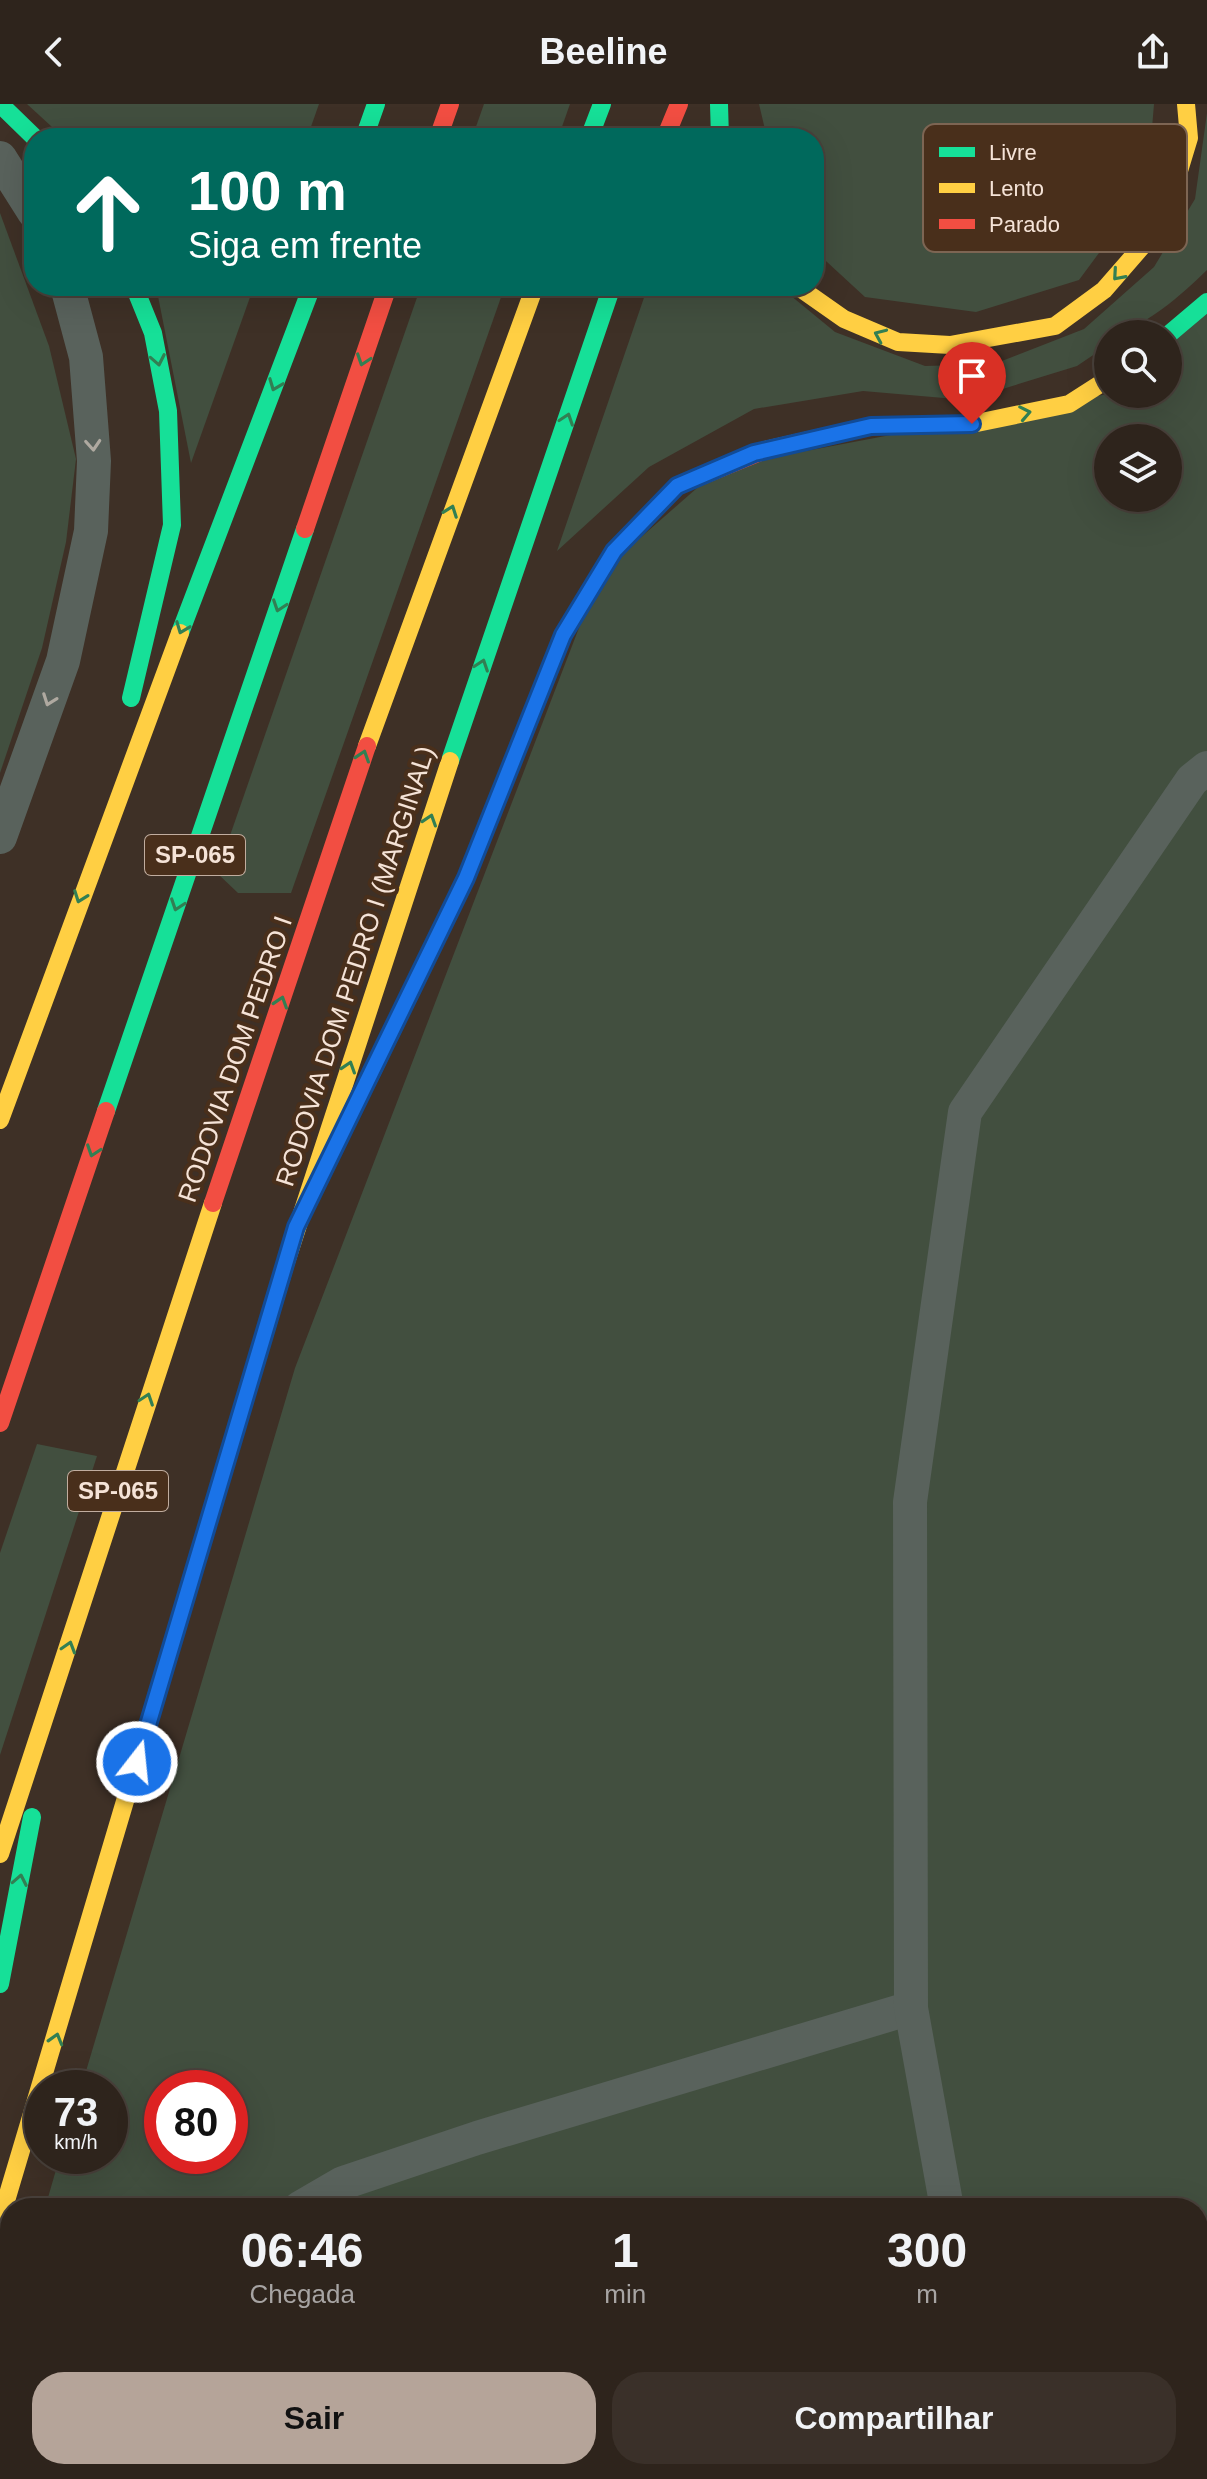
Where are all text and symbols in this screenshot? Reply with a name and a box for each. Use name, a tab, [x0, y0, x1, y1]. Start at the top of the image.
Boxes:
icon: back	[32, 30, 76, 74]
icon: share	[1131, 30, 1175, 74]
text: Beeline	[539, 31, 668, 72]
legend	[923, 124, 1187, 252]
text: Livre	[989, 140, 1037, 165]
text: 100 m	[188, 159, 347, 222]
icon: ahead	[56, 160, 160, 264]
text: Lento	[989, 176, 1044, 201]
text: Parado	[989, 212, 1060, 237]
text: Siga em frente	[188, 225, 422, 266]
one-way arrow	[1113, 265, 1128, 280]
map controls	[1094, 320, 1182, 512]
button: search	[1094, 320, 1182, 408]
one-way arrow	[874, 328, 888, 344]
pin	[938, 342, 1006, 424]
one-way arrow	[356, 352, 372, 366]
one-way arrow	[149, 353, 166, 366]
icon: arrive	[950, 354, 994, 398]
one-way arrow	[268, 377, 285, 391]
one-way arrow	[1019, 406, 1032, 423]
one-way arrow	[557, 413, 573, 427]
button: layers	[1094, 424, 1182, 512]
one-way arrow	[84, 439, 101, 452]
one-way arrow	[441, 505, 458, 519]
one-way arrow	[273, 598, 289, 612]
one-way arrow	[175, 620, 192, 634]
one-way arrow	[473, 659, 489, 673]
one-way arrow	[42, 692, 59, 706]
street label: RODOVIA DOM PEDRO I (MARGINAL)	[270, 742, 440, 1190]
one-way arrow	[354, 749, 370, 763]
one-way arrow	[421, 813, 437, 827]
road number: SP-065	[145, 835, 245, 875]
one-way arrow	[73, 890, 90, 904]
one-way arrow	[171, 897, 187, 911]
street label: RODOVIA DOM PEDRO I	[172, 912, 298, 1206]
one-way arrow	[272, 996, 288, 1010]
one-way arrow	[340, 1060, 356, 1074]
one-way arrow	[87, 1143, 103, 1157]
one-way arrow	[138, 1393, 154, 1407]
road number: SP-065	[68, 1471, 168, 1511]
one-way arrow	[60, 1641, 76, 1655]
position arrow	[95, 1720, 179, 1804]
one-way arrow	[10, 1873, 27, 1886]
one-way arrow	[47, 2033, 63, 2047]
speed limit sign: 80	[144, 2070, 248, 2174]
text: 73	[54, 2090, 98, 2134]
text: km/h	[54, 2131, 98, 2153]
text: 06:46	[241, 2224, 364, 2277]
text: 1	[612, 2224, 639, 2277]
text: 300	[887, 2224, 967, 2277]
text: Chegada	[249, 2279, 355, 2309]
text: min	[604, 2279, 646, 2309]
text: m	[916, 2279, 938, 2309]
button: Sair	[32, 2372, 596, 2464]
button: Compartilhar	[612, 2372, 1176, 2464]

